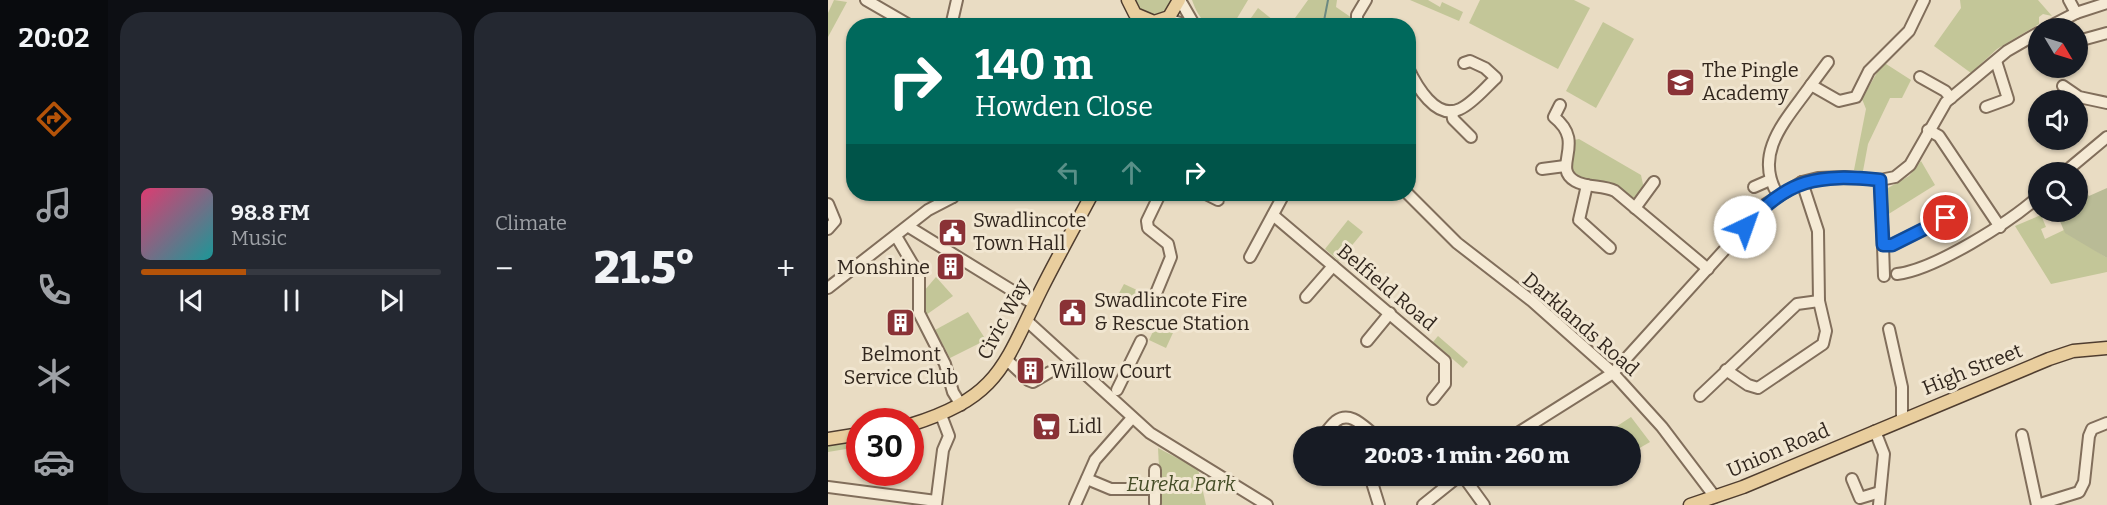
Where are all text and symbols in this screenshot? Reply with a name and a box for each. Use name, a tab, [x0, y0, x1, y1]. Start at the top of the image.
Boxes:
north arrow	[2028, 18, 2088, 78]
map controls	[2028, 18, 2088, 222]
text: 20:02	[19, 22, 89, 54]
text: 140 m	[975, 40, 1093, 90]
icon: right	[876, 42, 954, 120]
place label: The Pingle Academy	[1702, 58, 1799, 105]
school or university icon: The Pingle Academy	[1665, 66, 1697, 98]
button: sound	[2028, 90, 2088, 150]
text: Howden Close	[975, 91, 1153, 123]
icon: directions	[33, 98, 75, 140]
icon: left	[1052, 156, 1085, 189]
icon: ahead	[1115, 156, 1148, 189]
icon: right	[1178, 156, 1211, 189]
button: search	[2028, 162, 2088, 222]
icon: music	[33, 184, 75, 226]
pin	[1920, 192, 1971, 243]
position arrow	[1713, 195, 1777, 259]
text: 98.8 FM	[231, 199, 310, 226]
icon: arrive	[1929, 201, 1962, 234]
place label: Swadlincote Town Hall	[973, 208, 1086, 255]
text: Climate	[495, 211, 567, 235]
public building icon: Swadlincote Town Hall	[936, 216, 968, 248]
text: Music	[231, 226, 287, 250]
street label: Belfield Road	[1333, 239, 1442, 336]
text: 21.5°	[594, 241, 695, 295]
text: −	[495, 249, 513, 289]
text: +	[776, 249, 795, 289]
building icon: Monshine	[935, 251, 967, 283]
place label: Monshine	[837, 255, 930, 279]
street label: Darklands Road	[1518, 267, 1644, 381]
icon: phone	[33, 269, 75, 311]
street label: Civic Way	[972, 274, 1035, 364]
icon: previous	[175, 284, 208, 317]
icon: pause	[275, 284, 308, 317]
icon: next	[375, 284, 408, 317]
place label: Swadlincote Fire & Rescue Station	[1094, 288, 1250, 335]
public building icon: Swadlincote Fire & Rescue Station	[1057, 296, 1089, 328]
building icon: Belmont Service Club	[885, 307, 917, 339]
street label: High Street	[1919, 338, 2025, 400]
place label: Belmont Service Club	[844, 342, 958, 389]
icon: climate	[33, 355, 75, 397]
building icon: Willow Court	[1014, 355, 1046, 387]
place label: Willow Court	[1051, 359, 1172, 383]
speed limit sign: 30	[846, 408, 924, 486]
supermarket icon: Lidl	[1031, 410, 1063, 442]
place label: Lidl	[1068, 414, 1103, 438]
street label: Union Road	[1723, 418, 1833, 482]
icon: car	[33, 441, 75, 483]
text: 20:03 · 1 min · 260 m	[1365, 442, 1569, 469]
park label: Eureka Park	[1126, 472, 1236, 496]

